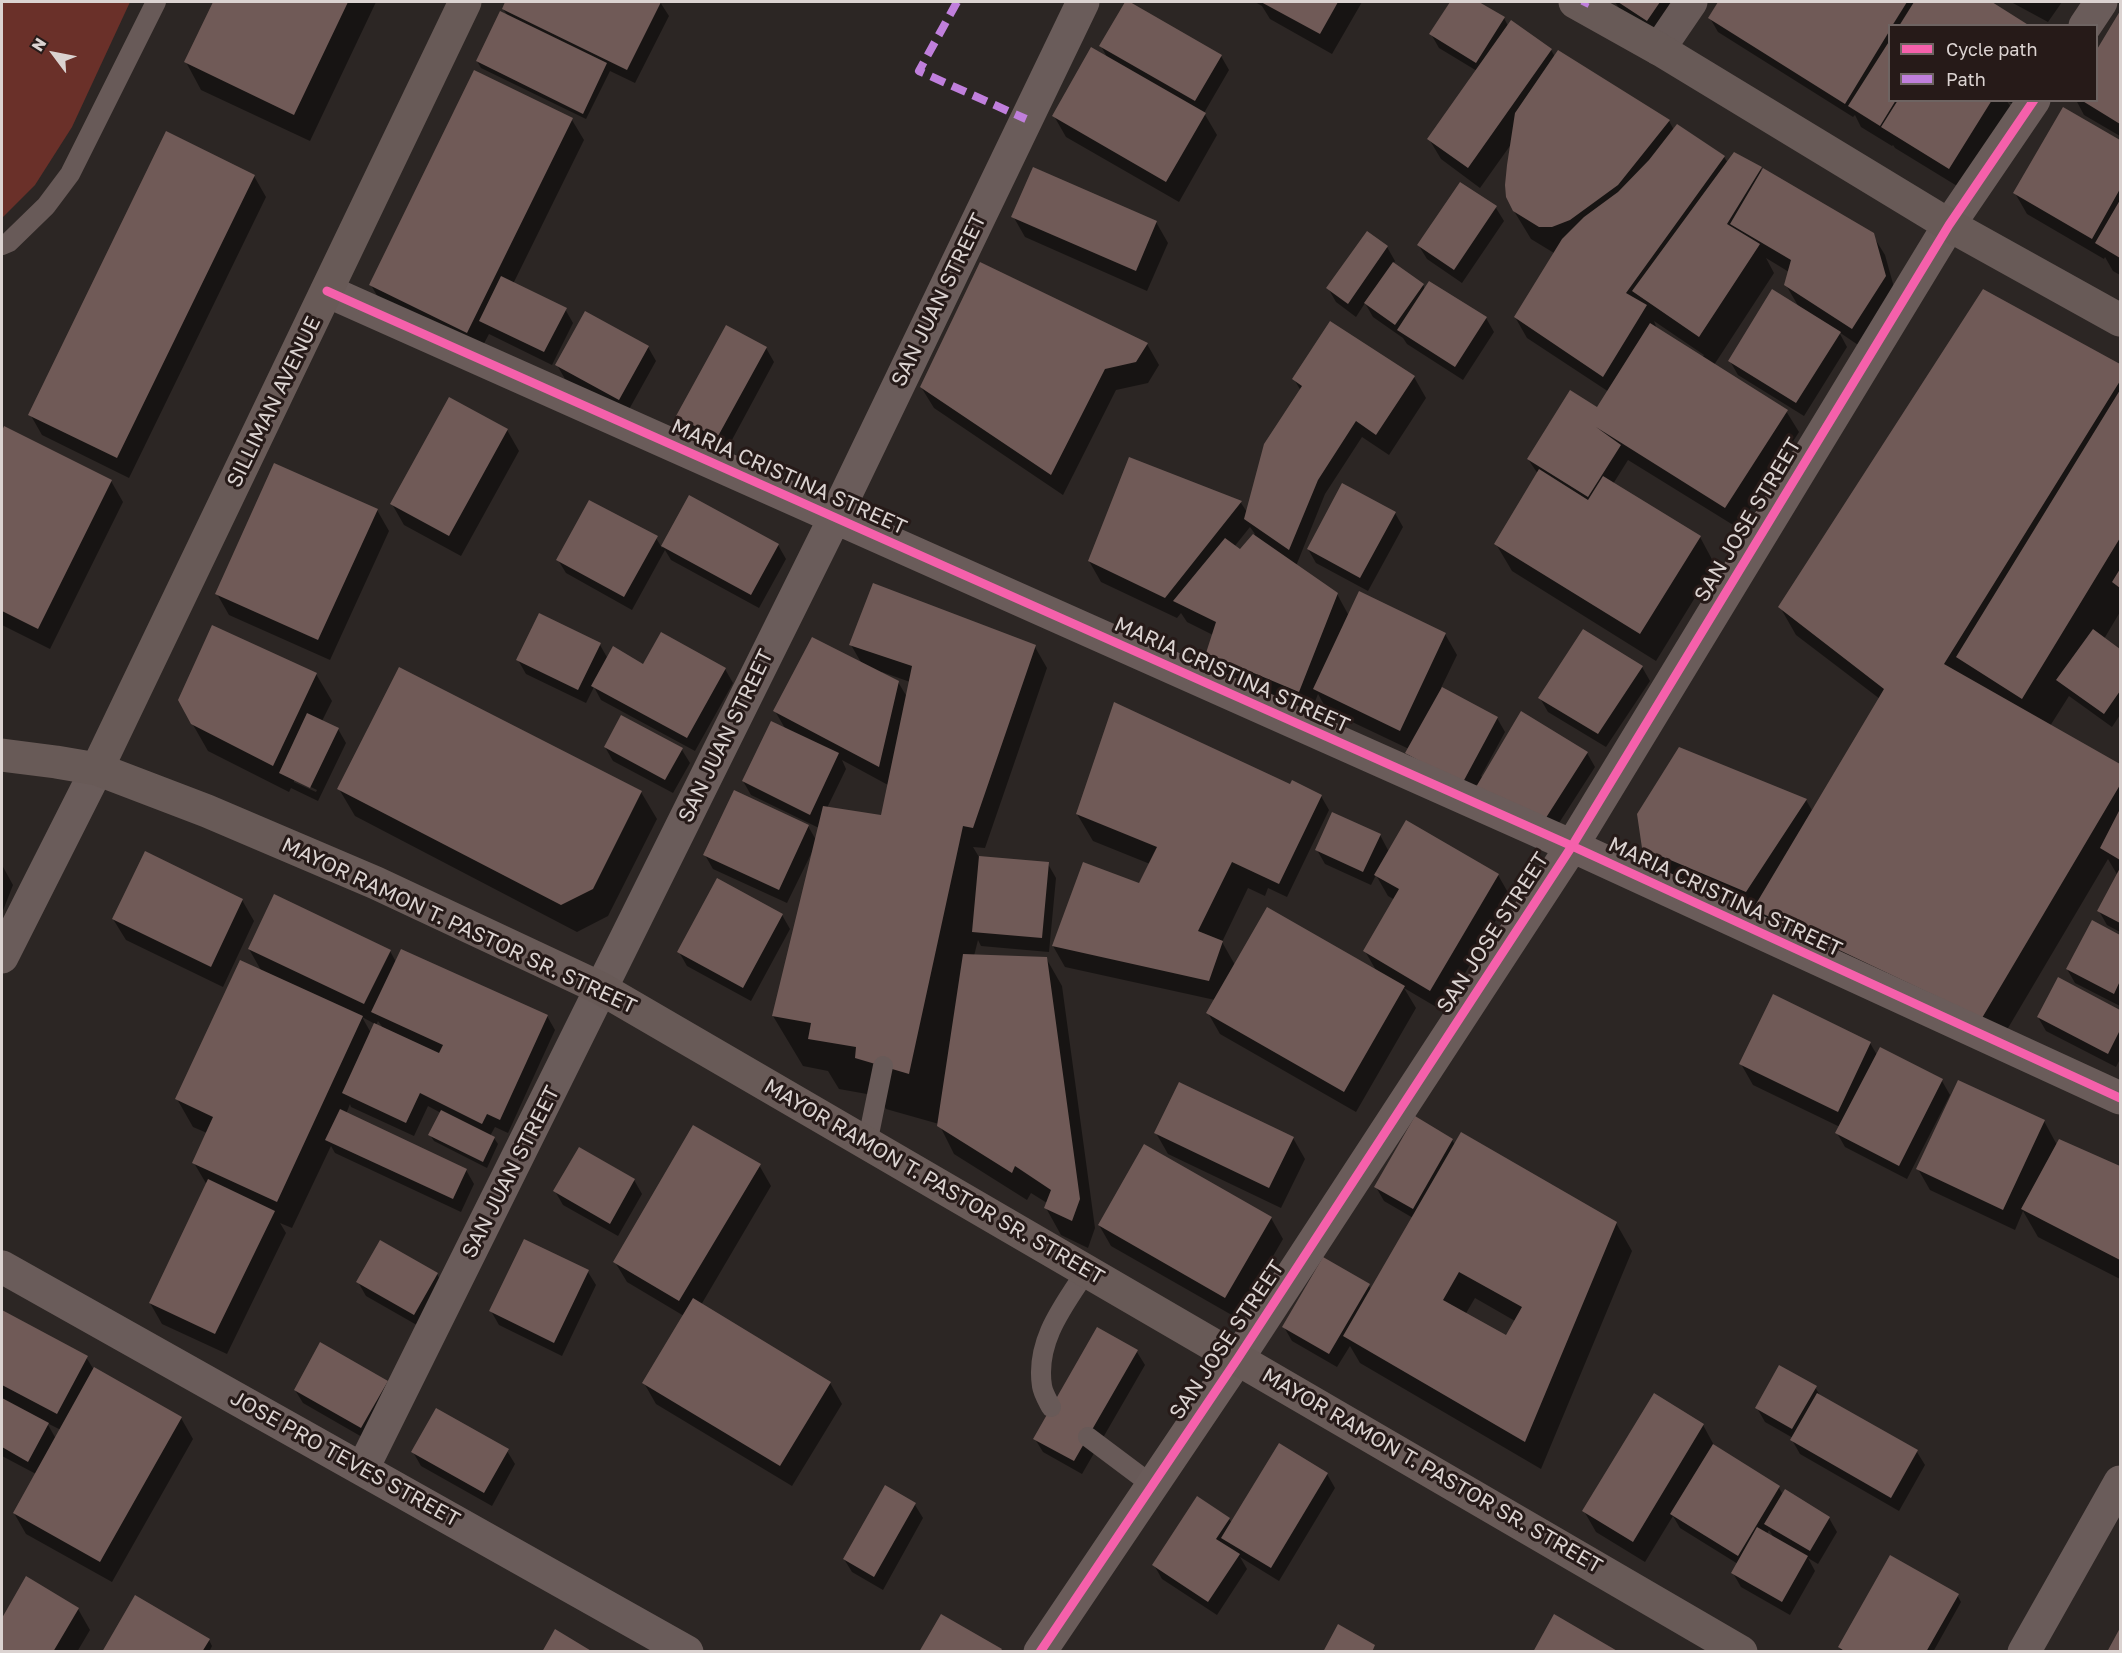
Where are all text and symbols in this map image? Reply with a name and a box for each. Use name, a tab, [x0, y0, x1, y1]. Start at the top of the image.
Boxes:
north arrow	[24, 24, 84, 84]
legend	[1888, 24, 2098, 102]
text: N	[27, 34, 50, 55]
text: Cycle path	[1946, 38, 2038, 60]
text: Path	[1946, 68, 1986, 90]
street label: SAN JUAN STREET	[886, 209, 992, 391]
street label: SILLIMAN AVENUE	[222, 312, 326, 492]
street label: MARIA CRISTINA STREET	[667, 414, 911, 540]
street label: SAN JOSE STREET	[1689, 434, 1807, 606]
street label: MARIA CRISTINA STREET	[1110, 612, 1354, 738]
street label: SAN JUAN STREET	[673, 645, 779, 827]
street label: MAYOR RAMON T. PASTOR SR. STREET	[278, 832, 640, 1020]
street label: MARIA CRISTINA STREET	[1604, 832, 1846, 962]
street label: SAN JOSE STREET	[1432, 848, 1554, 1018]
street label: MAYOR RAMON T. PASTOR SR. STREET	[759, 1074, 1109, 1290]
street label: SAN JUAN STREET	[457, 1082, 565, 1262]
street label: SAN JOSE STREET	[1164, 1256, 1290, 1424]
street label: MAYOR RAMON T. PASTOR SR. STREET	[1257, 1363, 1607, 1579]
street label: JOSE PRO TEVES STREET	[226, 1385, 464, 1533]

